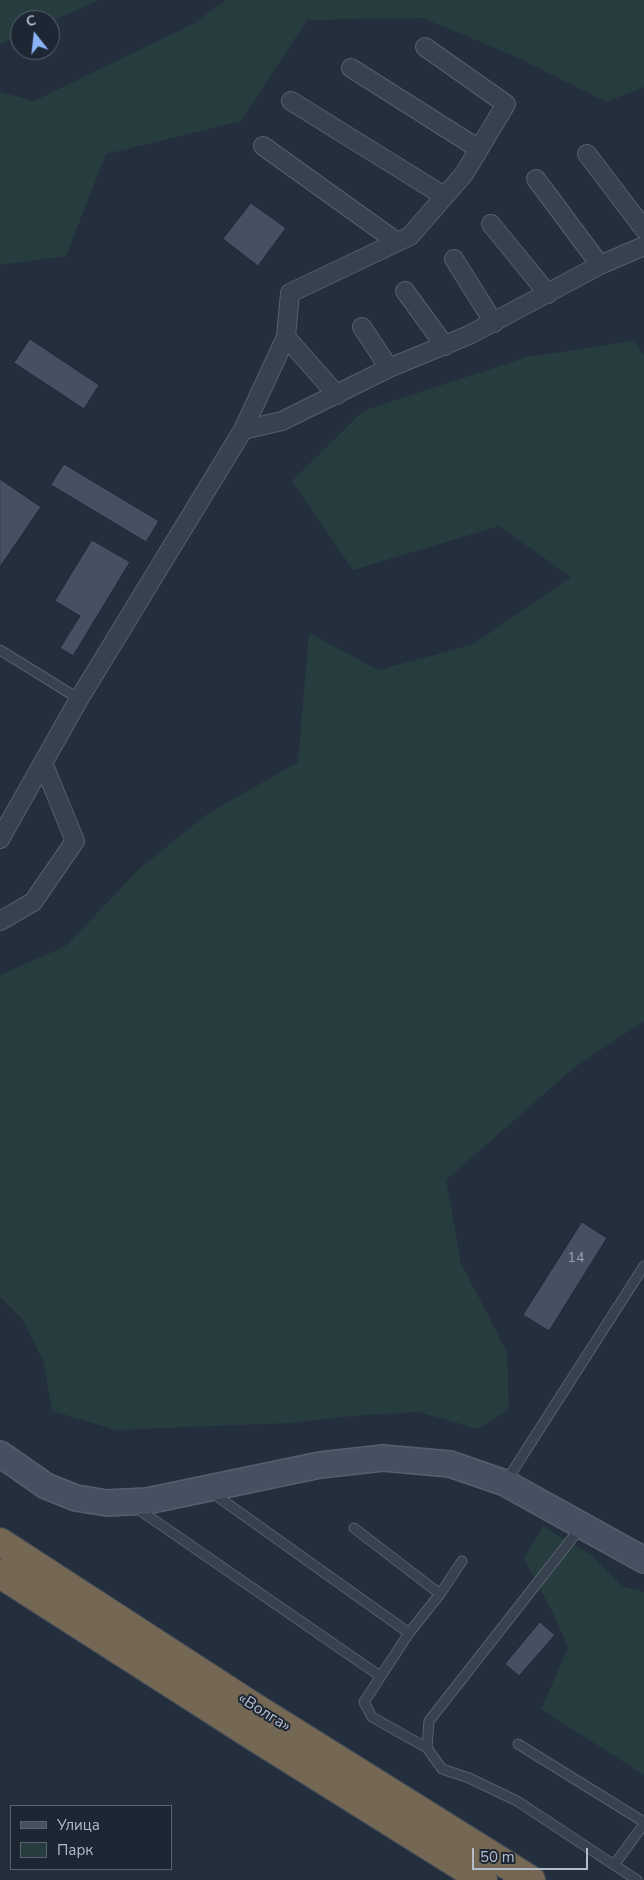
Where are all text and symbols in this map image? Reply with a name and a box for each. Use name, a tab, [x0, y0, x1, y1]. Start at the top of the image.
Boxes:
north arrow	[10, 10, 60, 60]
text: С	[24, 11, 38, 32]
house number: 14	[568, 1251, 584, 1267]
street label: «Волга»	[234, 1689, 294, 1737]
legend	[10, 1805, 172, 1870]
text: Улица	[57, 1815, 100, 1835]
scale bar	[474, 1838, 590, 1870]
text: Парк	[57, 1840, 93, 1860]
text: 50 m	[480, 1847, 515, 1867]

